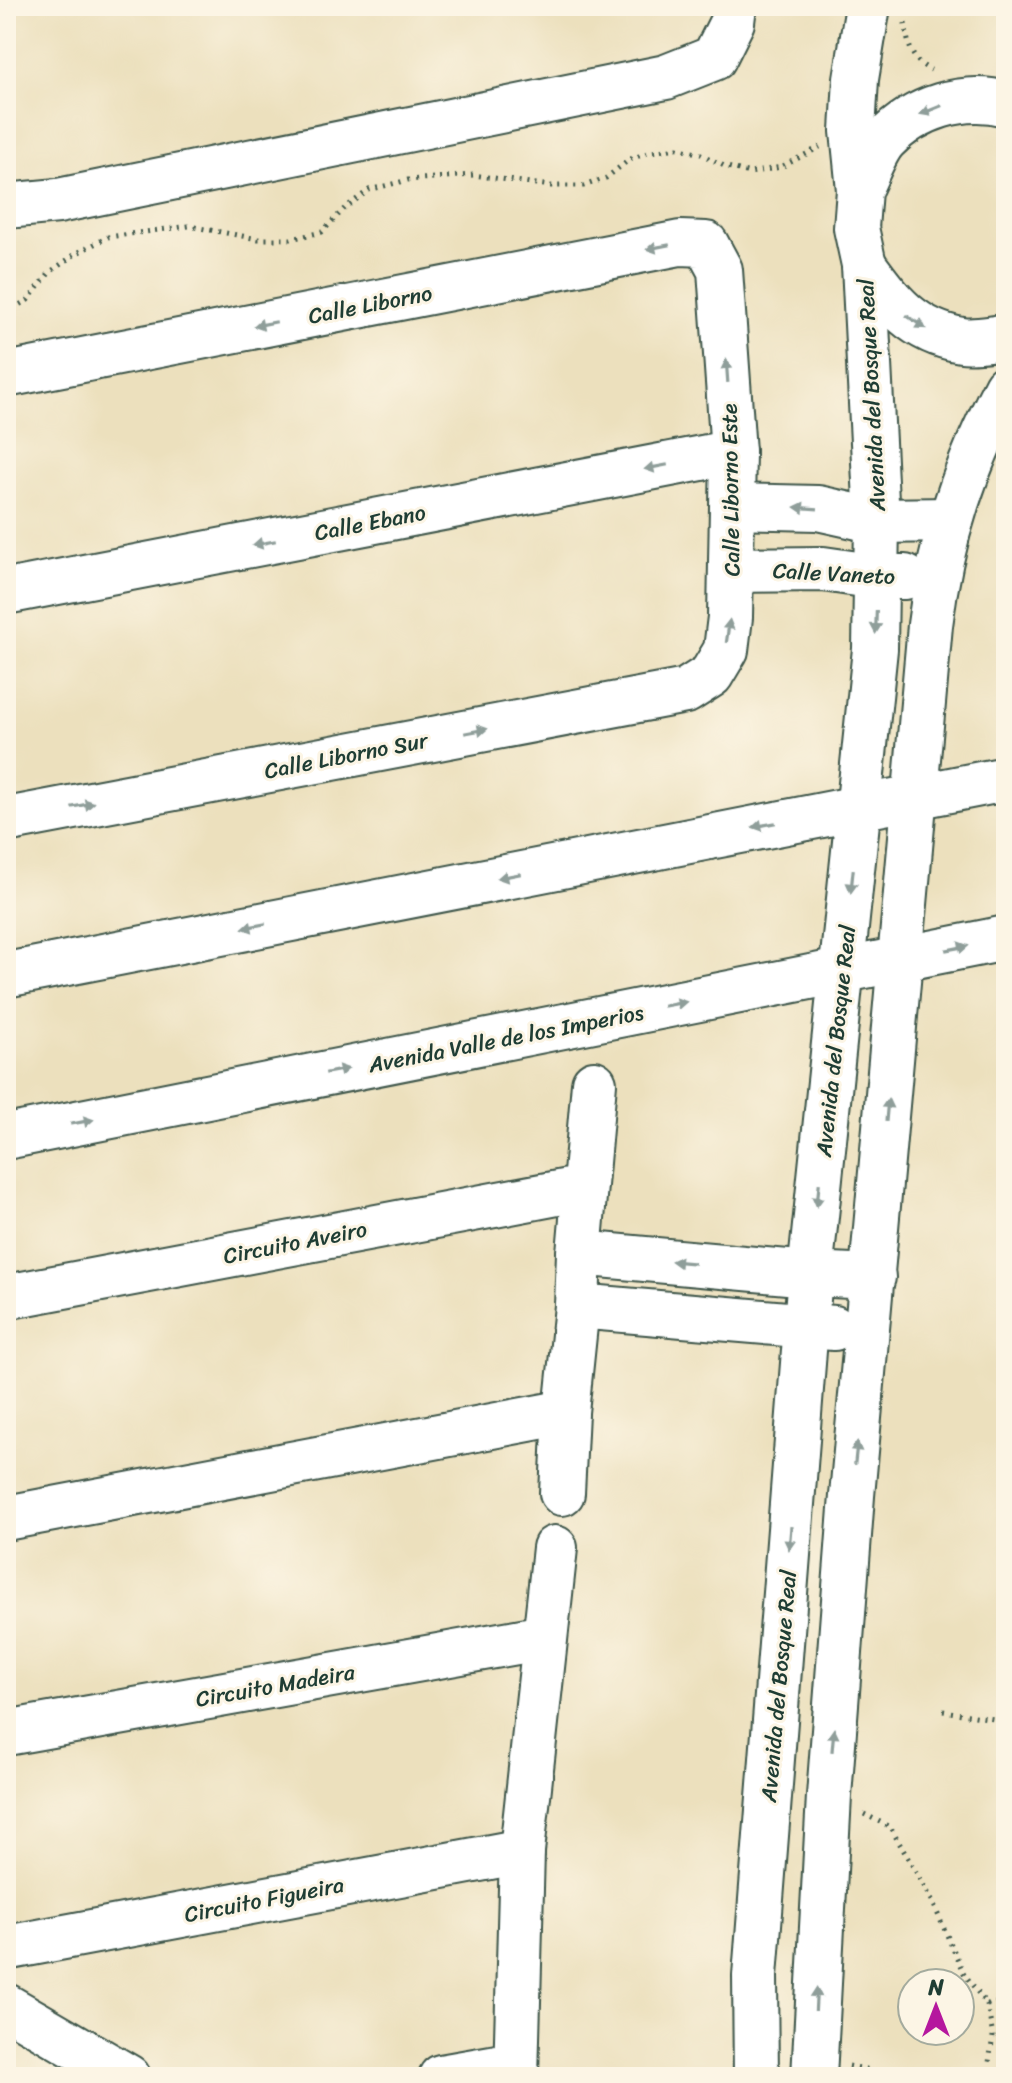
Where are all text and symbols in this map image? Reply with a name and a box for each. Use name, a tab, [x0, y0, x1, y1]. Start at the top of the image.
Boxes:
one-way arrow	[919, 104, 943, 117]
one-way arrow	[645, 242, 670, 254]
street label: Calle Liborno	[305, 273, 435, 336]
street label: Avenida del Bosque Real	[846, 277, 897, 513]
one-way arrow	[906, 314, 927, 329]
one-way arrow	[253, 319, 278, 331]
one-way arrow	[720, 358, 733, 383]
street label: Calle Liborno Este	[709, 403, 752, 577]
one-way arrow	[644, 462, 669, 474]
street label: Calle Ebano	[311, 493, 429, 552]
one-way arrow	[793, 501, 818, 514]
one-way arrow	[251, 537, 276, 549]
street label: Calle Vaneto	[772, 551, 896, 596]
one-way arrow	[870, 610, 883, 635]
one-way arrow	[722, 618, 735, 643]
street label: Calle Liborno Sur	[261, 720, 432, 790]
one-way arrow	[463, 724, 488, 736]
one-way arrow	[70, 799, 95, 811]
one-way arrow	[752, 819, 777, 832]
one-way arrow	[845, 869, 858, 894]
one-way arrow	[497, 870, 522, 882]
one-way arrow	[242, 920, 267, 933]
street label: Avenida del Bosque Real	[804, 923, 867, 1160]
one-way arrow	[945, 941, 970, 954]
street label: Avenida Valle de los Imperios	[364, 993, 647, 1084]
one-way arrow	[663, 997, 688, 1010]
one-way arrow	[325, 1065, 350, 1077]
one-way arrow	[881, 1097, 894, 1122]
one-way arrow	[70, 1115, 95, 1128]
one-way arrow	[812, 1183, 825, 1208]
street label: Circuito Aveiro	[220, 1209, 370, 1276]
one-way arrow	[670, 1256, 695, 1269]
one-way arrow	[850, 1440, 863, 1465]
one-way arrow	[783, 1526, 796, 1551]
street label: Avenida del Bosque Real	[749, 1568, 808, 1805]
street label: Circuito Madeira	[193, 1652, 359, 1719]
one-way arrow	[827, 1727, 840, 1752]
street label: Circuito Figueira	[181, 1865, 347, 1934]
north arrow	[896, 1967, 976, 2047]
text: N	[927, 1968, 944, 2007]
one-way arrow	[810, 1986, 823, 2011]

